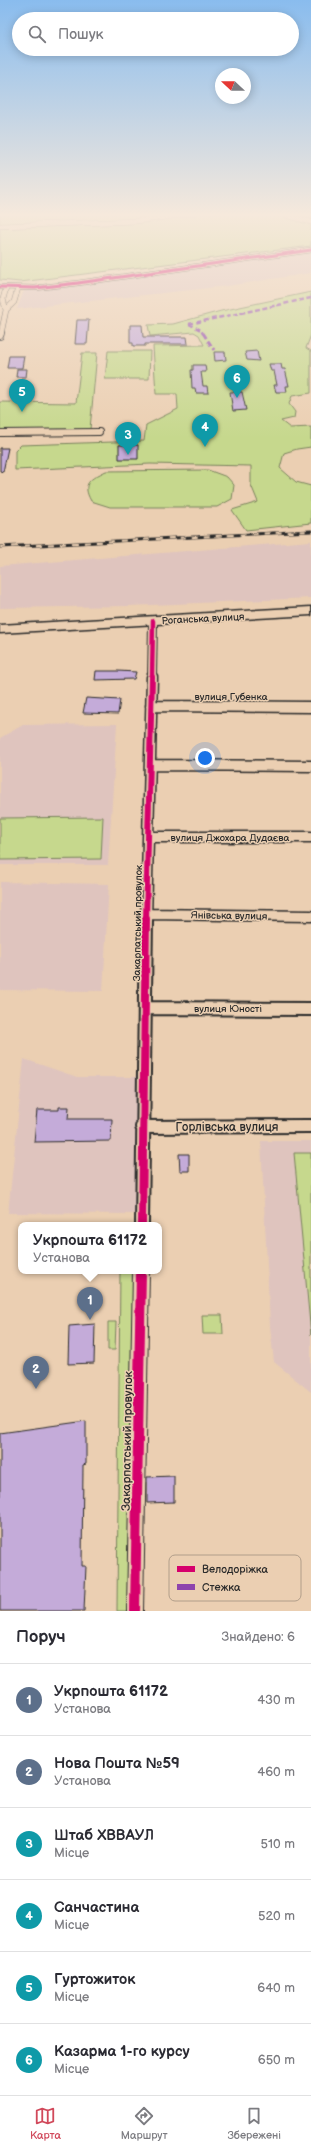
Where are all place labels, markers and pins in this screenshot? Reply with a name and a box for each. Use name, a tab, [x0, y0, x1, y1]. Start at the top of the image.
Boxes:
pin: 6	[224, 365, 250, 398]
pin: 5	[9, 379, 35, 412]
pin: 4	[192, 414, 218, 447]
pin: 3	[115, 422, 141, 455]
pin: 1	[77, 1287, 103, 1320]
pin: 2	[23, 1356, 49, 1389]

